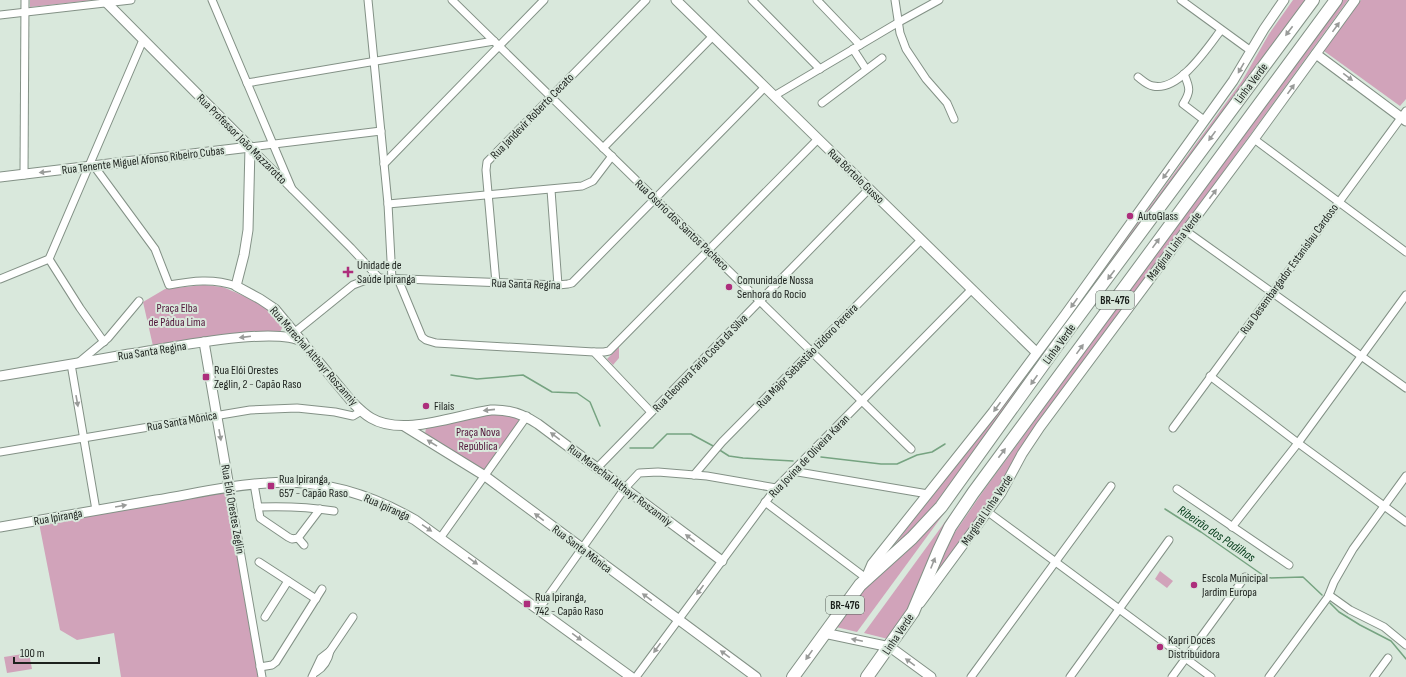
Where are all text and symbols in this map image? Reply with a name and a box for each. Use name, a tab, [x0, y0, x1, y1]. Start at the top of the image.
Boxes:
one-way arrow	[1332, 22, 1340, 32]
one-way arrow	[1285, 26, 1294, 37]
street label: Linha Verde	[1231, 60, 1271, 106]
one-way arrow	[1237, 62, 1244, 74]
street label: Rua Jandevir Roberto Cecato	[487, 70, 577, 163]
one-way arrow	[1342, 73, 1353, 81]
one-way arrow	[1286, 84, 1295, 95]
street label: Rua Professor João Mazzarotto	[193, 91, 290, 188]
one-way arrow	[1208, 130, 1216, 141]
street label: Rua Tenente Miguel Afonso Ribeiro Cubas	[61, 143, 225, 178]
street label: Rua Bôrtolo Gusso	[824, 146, 887, 207]
one-way arrow	[39, 169, 51, 175]
one-way arrow	[1162, 169, 1170, 180]
street label: Rua Osório dos Santos Pacheco	[632, 177, 732, 274]
one-way arrow	[1209, 189, 1217, 199]
street label: Rua Desembargador Estanislau Cardoso	[1237, 201, 1342, 337]
place label: AutoGlass	[1137, 209, 1178, 224]
street label: Marginal Linha Verde	[1144, 209, 1205, 284]
marker: AutoGlass	[1125, 211, 1135, 221]
one-way arrow	[1152, 238, 1160, 249]
place label: Unidade de Saúde Ipiranga	[357, 258, 416, 287]
marker: Unidade de Saúde Ipiranga	[342, 266, 354, 278]
one-way arrow	[1106, 269, 1115, 280]
place label: Comunidade Nossa Senhora do Rocio	[737, 273, 814, 302]
street label: Rua Santa Regina	[491, 276, 561, 293]
marker: Comunidade Nossa Senhora do Rocio	[724, 282, 734, 292]
road number: BR-476	[1096, 291, 1134, 309]
one-way arrow	[1070, 298, 1078, 308]
park label: Praça Elba de Pádua Lima	[149, 301, 206, 330]
street label: Rua Major Sebastião Izidoro Pereira	[753, 301, 862, 412]
street label: Rua Marechal Althayr Roszanniy	[266, 303, 361, 409]
street label: Rua Eleonora Faria Costa da Silva	[650, 311, 751, 415]
street label: Linha Verde	[1040, 321, 1079, 367]
one-way arrow	[239, 334, 251, 340]
street label: Rua Santa Regina	[117, 339, 188, 364]
one-way arrow	[1075, 343, 1084, 354]
place label: Rua Elói Orestes Zeglin, 2 - Capão Raso	[214, 363, 302, 392]
marker: Rua Elói Orestes Zeglin, 2 - Capão Raso	[201, 372, 211, 382]
one-way arrow	[1030, 374, 1038, 385]
one-way arrow	[74, 395, 80, 407]
place label: Filais	[434, 399, 454, 414]
marker: Filais	[421, 401, 431, 411]
one-way arrow	[993, 402, 1001, 413]
one-way arrow	[483, 407, 495, 413]
street label: Rua Santa Mônica	[146, 408, 219, 435]
street label: Rua Jovina de Oliveira Karan	[766, 412, 853, 501]
park label: Praça Nova República	[456, 425, 500, 454]
one-way arrow	[218, 429, 224, 442]
one-way arrow	[549, 432, 560, 440]
one-way arrow	[426, 440, 438, 447]
street label: Rua Marechal Althayr Roszanniy	[564, 441, 675, 530]
one-way arrow	[998, 448, 1006, 458]
street label: Rua Elói Orestes Zeglin	[217, 463, 248, 555]
place label: Rua Ipiranga, 657 - Capão Raso	[279, 472, 348, 501]
street label: Marginal Linha Verde	[958, 472, 1017, 549]
marker: Rua Ipiranga, 657 - Capão Raso	[266, 481, 276, 491]
street label: Rua Ipiranga	[361, 491, 413, 524]
water label: Ribeirão dos Padilhas	[1175, 502, 1259, 566]
one-way arrow	[115, 503, 127, 509]
street label: Rua Ipiranga	[33, 506, 84, 529]
one-way arrow	[534, 513, 545, 521]
street label: Rua Santa Mônica	[549, 522, 615, 577]
one-way arrow	[421, 524, 433, 531]
one-way arrow	[685, 533, 696, 542]
one-way arrow	[467, 556, 478, 565]
one-way arrow	[931, 556, 937, 568]
place label: Escola Municipal Jardim Europa	[1201, 571, 1268, 600]
marker: Escola Municipal Jardim Europa	[1189, 580, 1199, 590]
one-way arrow	[696, 585, 704, 596]
place label: Rua Ipiranga, 742 - Capão Raso	[535, 590, 603, 619]
one-way arrow	[642, 593, 652, 601]
road number: BR-476	[826, 596, 864, 614]
marker: Rua Ipiranga, 742 - Capão Raso	[522, 599, 532, 609]
street label: Linha Verde	[879, 611, 918, 658]
one-way arrow	[572, 633, 583, 642]
place label: Kapri Doces Distribuidora	[1168, 633, 1220, 662]
one-way arrow	[850, 637, 863, 643]
scale bar	[14, 639, 99, 665]
marker: Kapri Doces Distribuidora	[1155, 642, 1165, 652]
one-way arrow	[653, 643, 661, 654]
text: 100 m	[20, 646, 45, 661]
one-way arrow	[720, 650, 730, 658]
one-way arrow	[805, 650, 813, 661]
one-way arrow	[905, 658, 916, 666]

